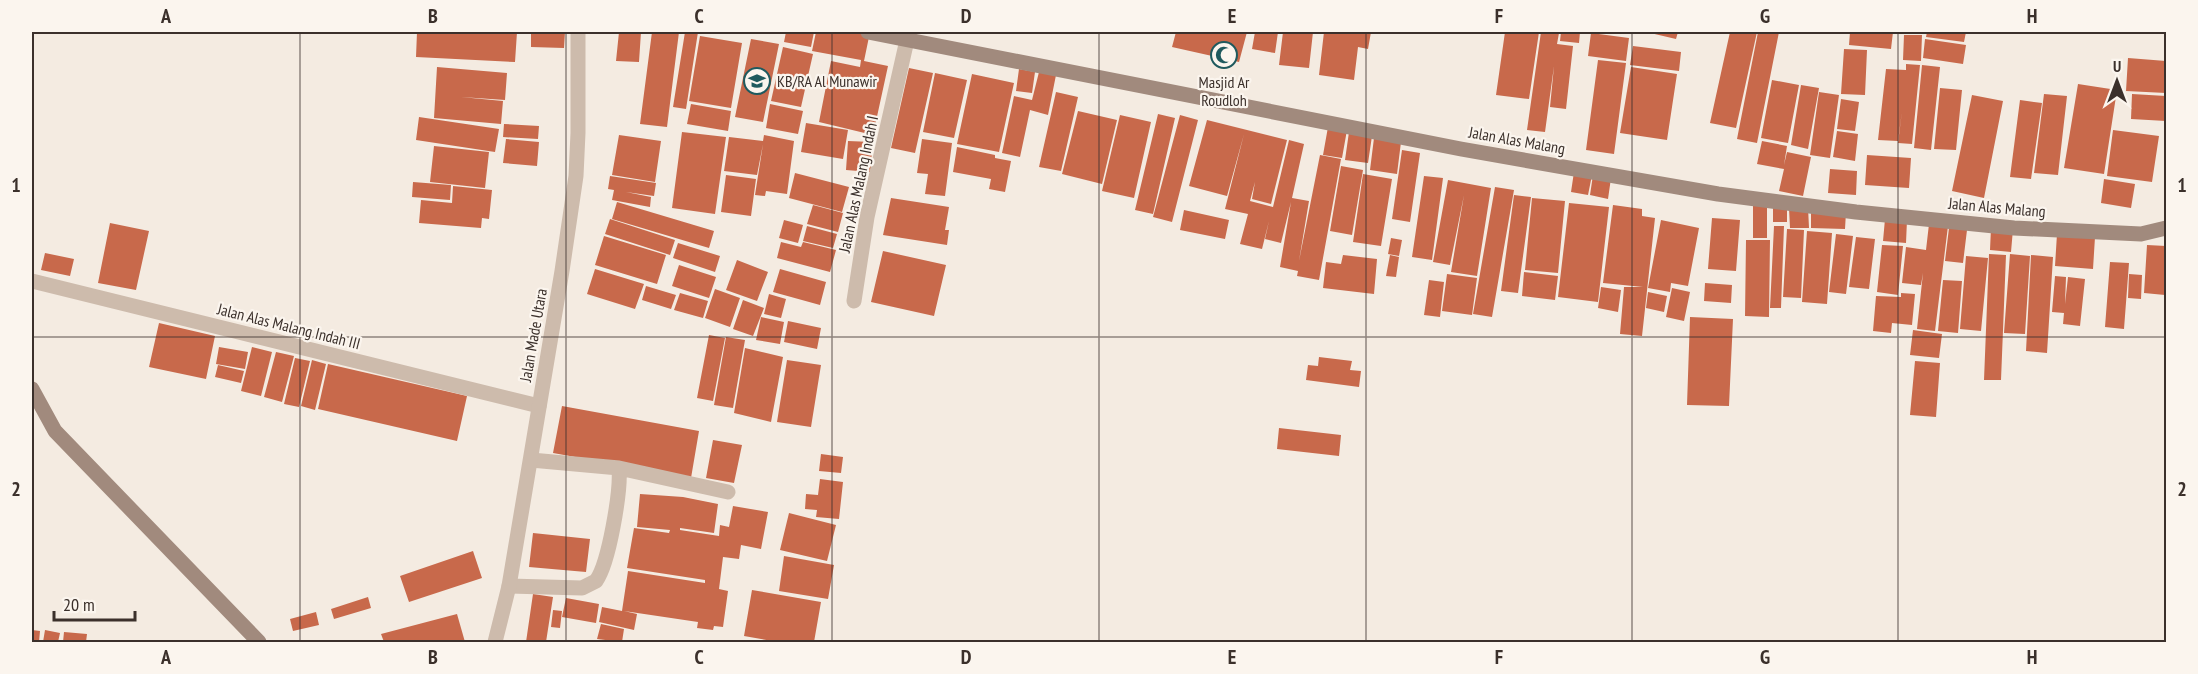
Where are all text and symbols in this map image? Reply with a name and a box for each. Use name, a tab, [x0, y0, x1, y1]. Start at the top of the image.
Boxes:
text: A	[160, 3, 172, 29]
text: B	[428, 3, 438, 29]
text: C	[694, 3, 704, 29]
text: D	[961, 3, 972, 29]
text: E	[1228, 3, 1236, 29]
text: F	[1495, 3, 1503, 29]
text: G	[1760, 3, 1770, 29]
text: H	[2027, 3, 2037, 29]
mosque icon: Masjid Ar Roudloh	[1209, 40, 1239, 70]
north arrow	[2087, 51, 2147, 111]
text: U	[2113, 56, 2121, 76]
school or university icon: KB/RA Al Munawir	[742, 66, 772, 96]
place label: KB/RA Al Munawir	[777, 71, 878, 91]
place label: Masjid Ar Roudloh	[1199, 72, 1250, 110]
street label: Jalan Alas Malang Indah I	[834, 114, 882, 255]
street label: Jalan Alas Malang	[1466, 122, 1567, 158]
text: 1	[11, 172, 21, 198]
text: 1	[2177, 172, 2187, 198]
street label: Jalan Alas Malang	[1947, 193, 2046, 221]
street label: Jalan Made Utara	[515, 287, 551, 384]
street label: Jalan Alas Malang Indah III	[214, 298, 363, 353]
text: 2	[11, 476, 21, 502]
text: 2	[2177, 476, 2187, 502]
scale bar	[54, 584, 135, 622]
text: 20 m	[63, 593, 95, 616]
text: A	[160, 644, 172, 670]
text: B	[428, 644, 438, 670]
text: C	[694, 644, 704, 670]
text: D	[961, 644, 972, 670]
text: E	[1228, 644, 1236, 670]
text: F	[1495, 644, 1503, 670]
text: G	[1760, 644, 1770, 670]
text: H	[2027, 644, 2037, 670]

